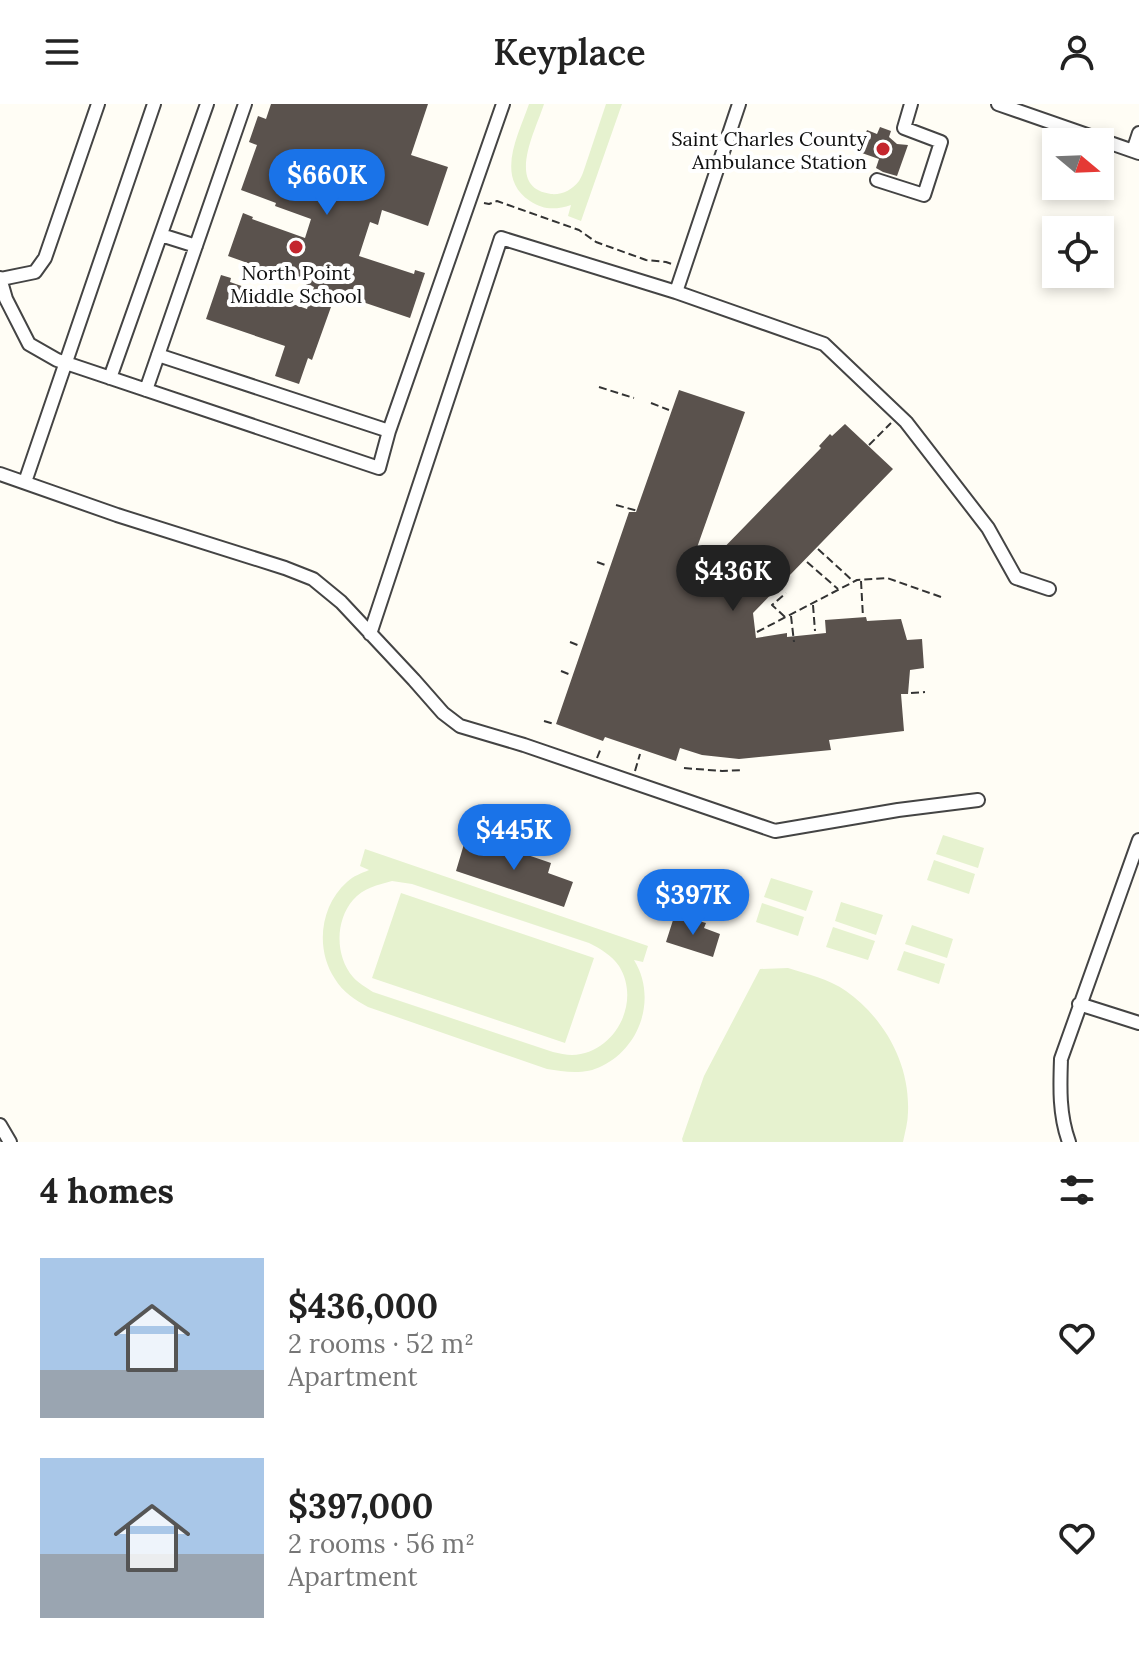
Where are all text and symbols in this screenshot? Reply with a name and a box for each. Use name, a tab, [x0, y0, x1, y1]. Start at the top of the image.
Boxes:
text: Keyplace	[493, 29, 646, 75]
icon: menu	[40, 30, 84, 74]
icon: person	[1055, 30, 1099, 74]
place label: Saint Charles County Ambulance Station	[671, 126, 867, 174]
north arrow	[1042, 128, 1114, 200]
map controls	[1042, 128, 1114, 288]
marker: Saint Charles County Ambulance Station	[874, 140, 892, 158]
pin: $660K	[271, 149, 383, 217]
text: $660K	[287, 158, 367, 191]
button: locate	[1042, 216, 1114, 288]
marker: North Point Middle School	[287, 238, 305, 256]
place label: North Point Middle School	[230, 260, 362, 308]
pin: $436K	[677, 545, 789, 613]
text: $436K	[694, 554, 772, 587]
pin: $445K	[458, 804, 570, 872]
text: $445K	[476, 813, 552, 846]
pin: $397K	[637, 869, 749, 937]
text: $397K	[655, 878, 731, 911]
icon: filters	[1055, 1168, 1099, 1212]
text: 4 homes	[40, 1169, 174, 1212]
text: $436,000	[288, 1284, 438, 1327]
icon: home	[104, 1290, 200, 1386]
icon: heart	[1055, 1316, 1099, 1360]
text: 2 rooms · 52 m²	[288, 1327, 474, 1360]
text: Apartment	[288, 1360, 418, 1393]
text: $397,000	[288, 1484, 433, 1527]
icon: home	[104, 1490, 200, 1586]
icon: heart	[1055, 1516, 1099, 1560]
text: 2 rooms · 56 m²	[288, 1527, 475, 1560]
text: Apartment	[288, 1560, 418, 1593]

